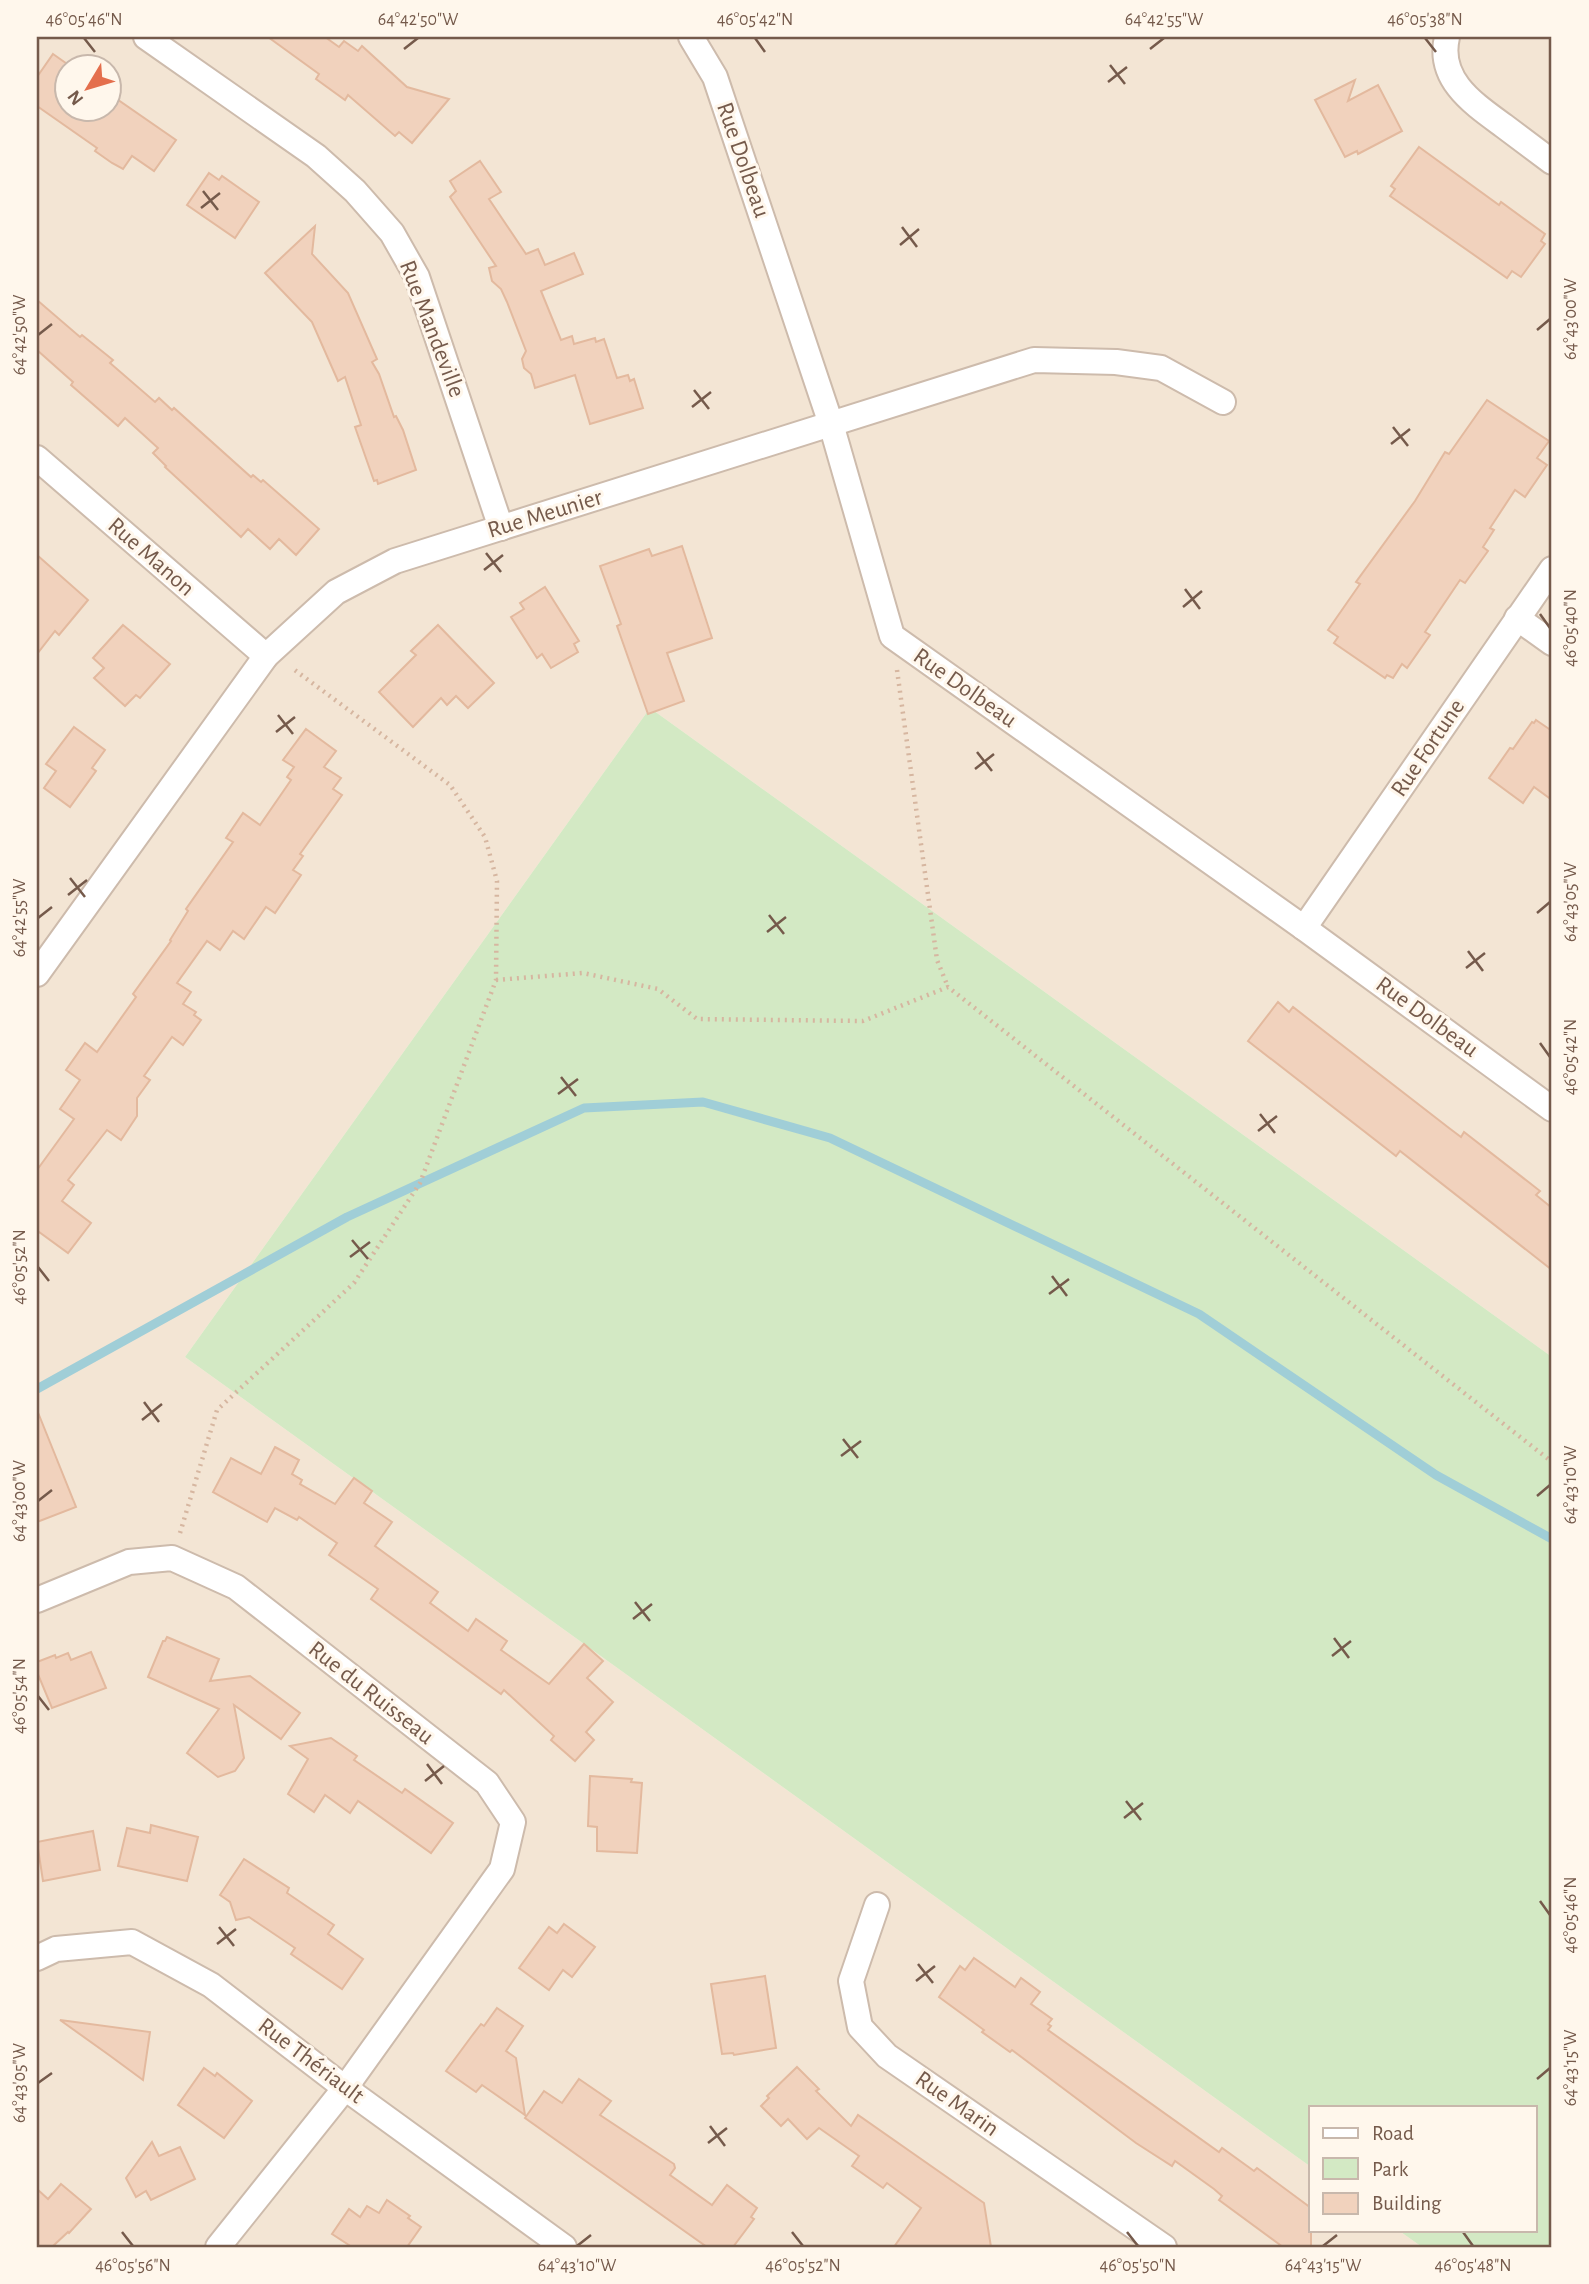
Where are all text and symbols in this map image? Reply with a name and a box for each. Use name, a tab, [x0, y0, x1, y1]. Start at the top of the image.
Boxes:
text: 46°05'46"N	[46, 11, 122, 29]
text: 64°42'50"W	[378, 11, 458, 29]
text: 46°05'42"N	[717, 11, 793, 29]
text: 64°42'55"W	[1125, 11, 1203, 29]
text: 46°05'38"N	[1387, 11, 1463, 29]
north arrow	[52, 52, 122, 122]
text: N	[64, 86, 87, 109]
street label: Rue Dolbeau	[712, 99, 774, 221]
street label: Rue Mandeville	[395, 257, 469, 401]
text: 64°43'00"W	[1562, 278, 1580, 360]
text: 64°42'50"W	[11, 295, 29, 375]
street label: Rue Meunier	[485, 485, 605, 543]
street label: Rue Manon	[103, 513, 199, 601]
text: 46°05'40"N	[1562, 589, 1580, 667]
street label: Rue Dolbeau	[909, 644, 1021, 732]
street label: Rue Fortune	[1387, 695, 1469, 801]
text: 64°43'05"W	[1562, 862, 1580, 942]
text: 64°42'55"W	[11, 879, 29, 957]
street label: Rue Dolbeau	[1371, 972, 1483, 1062]
text: 46°05'42"N	[1562, 1019, 1580, 1095]
text: 46°05'52"N	[11, 1229, 29, 1305]
text: 64°43'10"W	[1562, 1446, 1580, 1524]
text: 64°43'00"W	[11, 1460, 29, 1542]
street label: Rue du Ruisseau	[304, 1637, 438, 1749]
text: 46°05'54"N	[11, 1658, 29, 1734]
text: 46°05'46"N	[1562, 1877, 1580, 1953]
street label: Rue Thériault	[254, 2014, 369, 2109]
text: 64°43'15"W	[1562, 2030, 1580, 2106]
text: 64°43'05"W	[11, 2043, 29, 2123]
street label: Rue Marin	[911, 2067, 1003, 2141]
legend	[1309, 2106, 1536, 2232]
text: Road	[1372, 2123, 1414, 2144]
text: Park	[1372, 2159, 1409, 2180]
text: Building	[1372, 2193, 1442, 2214]
text: 46°05'56"N	[95, 2257, 171, 2275]
text: 64°43'10"W	[538, 2257, 616, 2275]
text: 46°05'52"N	[765, 2257, 841, 2275]
text: 46°05'50"N	[1100, 2257, 1176, 2275]
text: 64°43'15"W	[1285, 2257, 1361, 2275]
text: 46°05'48"N	[1435, 2257, 1511, 2275]

